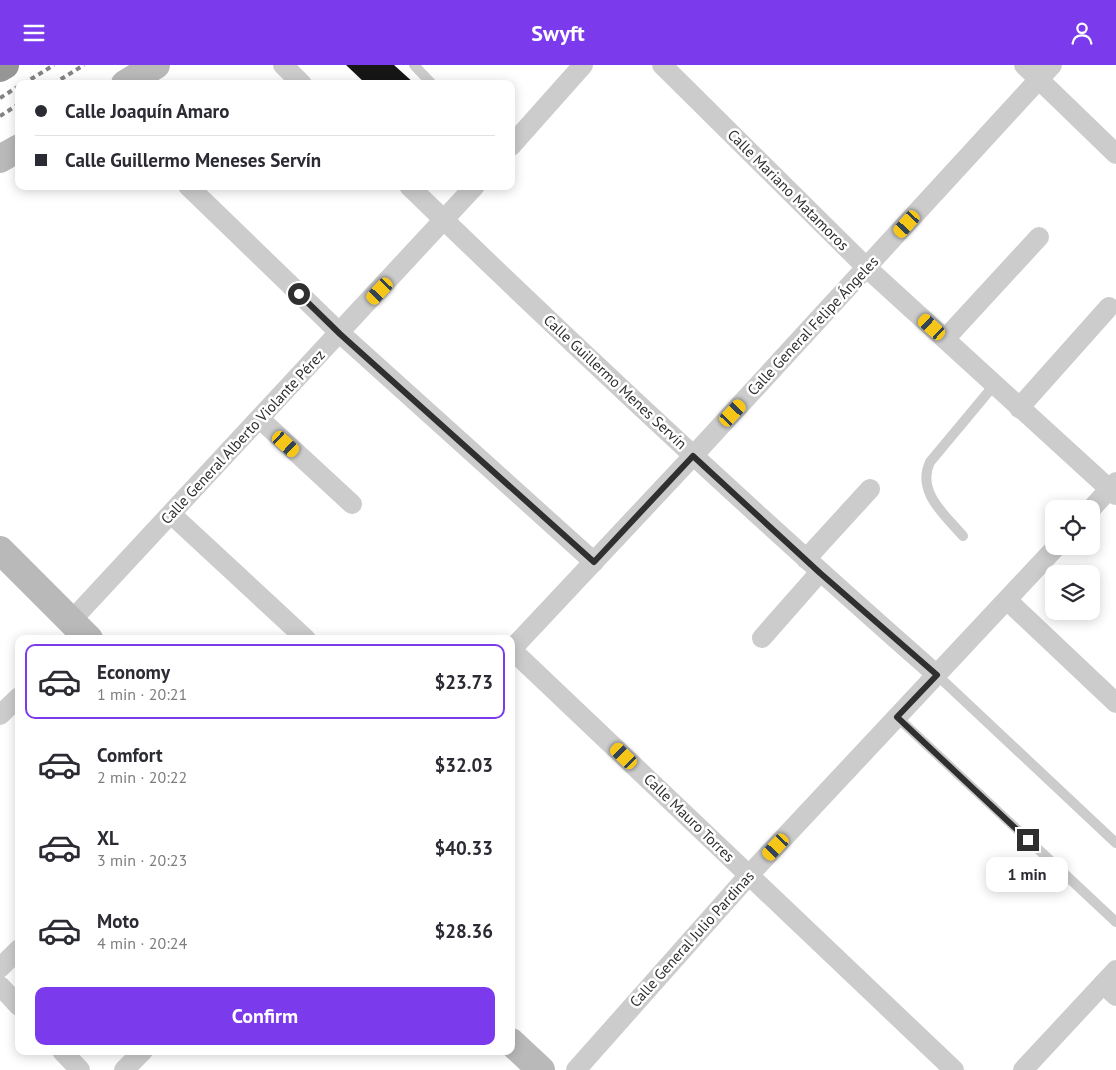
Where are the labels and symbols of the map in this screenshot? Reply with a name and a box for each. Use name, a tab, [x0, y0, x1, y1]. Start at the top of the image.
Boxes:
street label: Calle Mariano Matamoros	[724, 125, 853, 254]
car	[891, 208, 922, 240]
street label: Calle General Felipe Ángeles	[743, 252, 882, 399]
car	[364, 275, 395, 307]
route start	[288, 283, 310, 305]
street label: Calle Guillermo Menes Servín	[540, 310, 691, 453]
car	[915, 311, 948, 343]
street label: Calle General Alberto Violante Pérez	[157, 345, 329, 528]
car	[717, 397, 748, 429]
car	[269, 428, 302, 460]
car	[607, 740, 640, 772]
street label: Calle Mauro Torres	[640, 770, 739, 866]
route end	[1017, 829, 1039, 851]
car	[760, 831, 791, 863]
callout: 1 min	[987, 857, 1069, 893]
street label: Calle General Julio Pardinas	[625, 867, 758, 1011]

